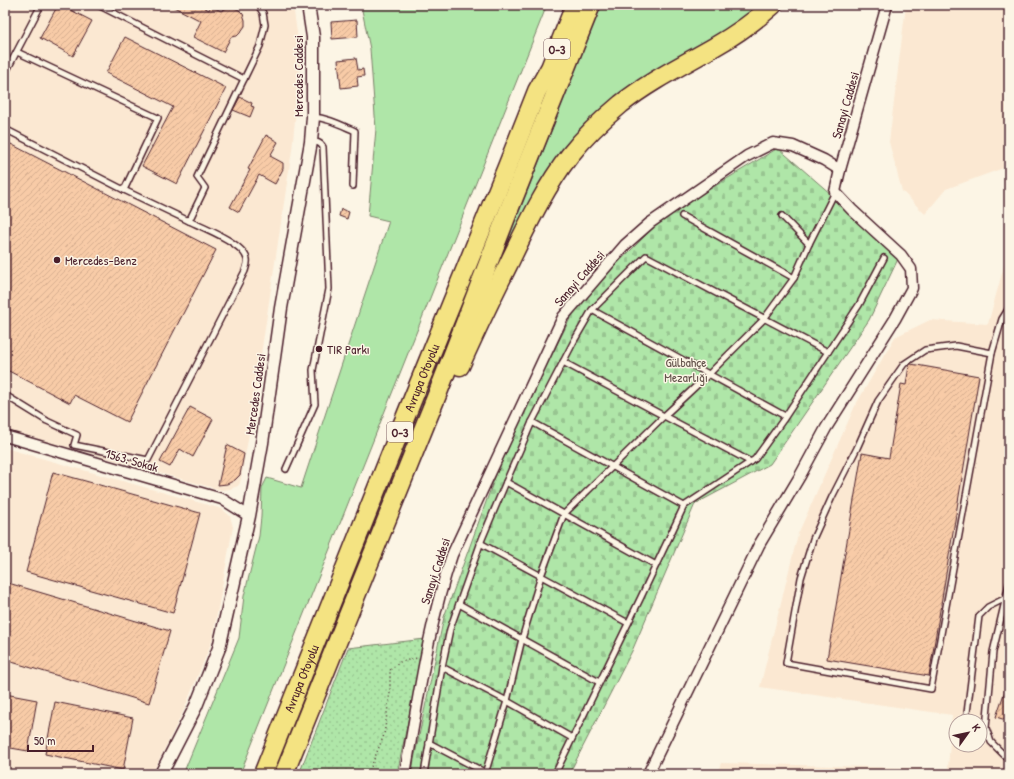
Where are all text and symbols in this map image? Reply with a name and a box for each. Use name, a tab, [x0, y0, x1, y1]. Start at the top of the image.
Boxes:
street label: Mercedes Caddesi	[289, 35, 307, 117]
road number: O-3	[544, 39, 570, 59]
street label: Sanayi Caddesi	[827, 69, 863, 141]
street label: Sanayi Caddesi	[550, 246, 608, 310]
place label: Mercedes-Benz	[65, 251, 137, 269]
marker: Mercedes-Benz	[52, 255, 62, 265]
place label: TIR Parkı	[327, 340, 370, 358]
street label: Avrupa Otoyolu	[400, 341, 443, 414]
marker: TIR Parkı	[314, 344, 324, 354]
street label: Mercedes Caddesi	[240, 352, 270, 436]
park label: Gülbahçe Mezarlığı	[664, 353, 708, 386]
road number: O-3	[387, 422, 413, 442]
street label: 1563. Sokak	[104, 444, 161, 476]
street label: Sanayi Caddesi	[416, 535, 454, 607]
street label: Avrupa Otoyolu	[279, 642, 323, 715]
north arrow	[948, 713, 988, 753]
text: K	[969, 721, 984, 734]
scale bar	[28, 727, 93, 753]
text: 50 m	[34, 732, 55, 749]

